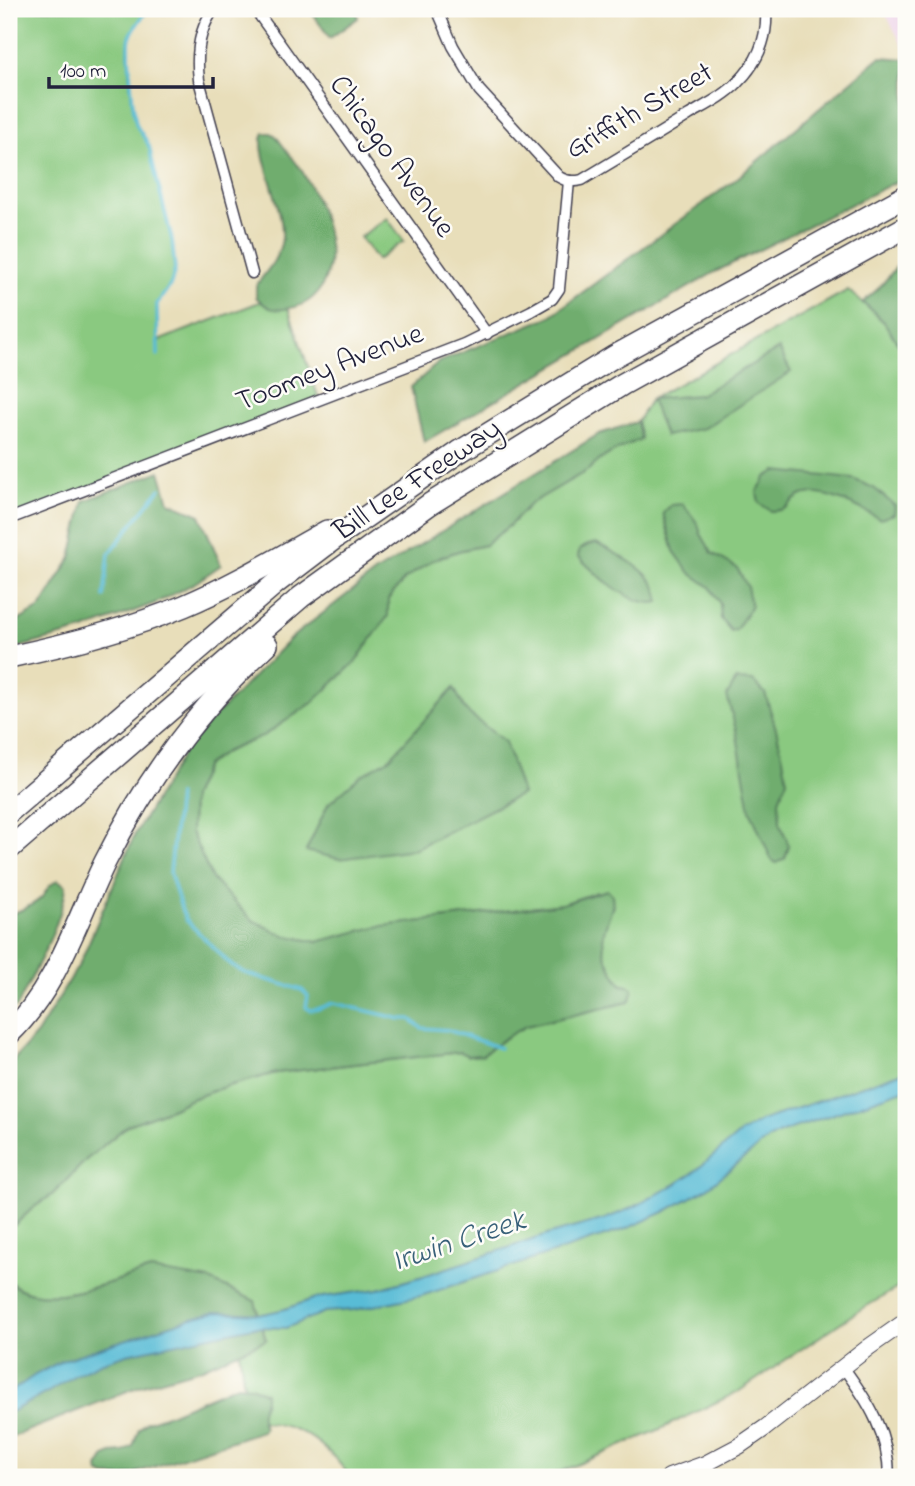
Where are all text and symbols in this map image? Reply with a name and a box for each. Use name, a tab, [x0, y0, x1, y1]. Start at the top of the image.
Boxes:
scale bar	[49, 46, 214, 90]
street label: Griffith Street	[558, 52, 722, 172]
text: 100 m	[60, 57, 106, 87]
street label: Chicago Avenue	[317, 66, 466, 248]
street label: Toomey Avenue	[230, 313, 431, 425]
street label: Bill Lee Freeway	[324, 408, 511, 554]
water label: Irwin Creek	[386, 1198, 534, 1286]

